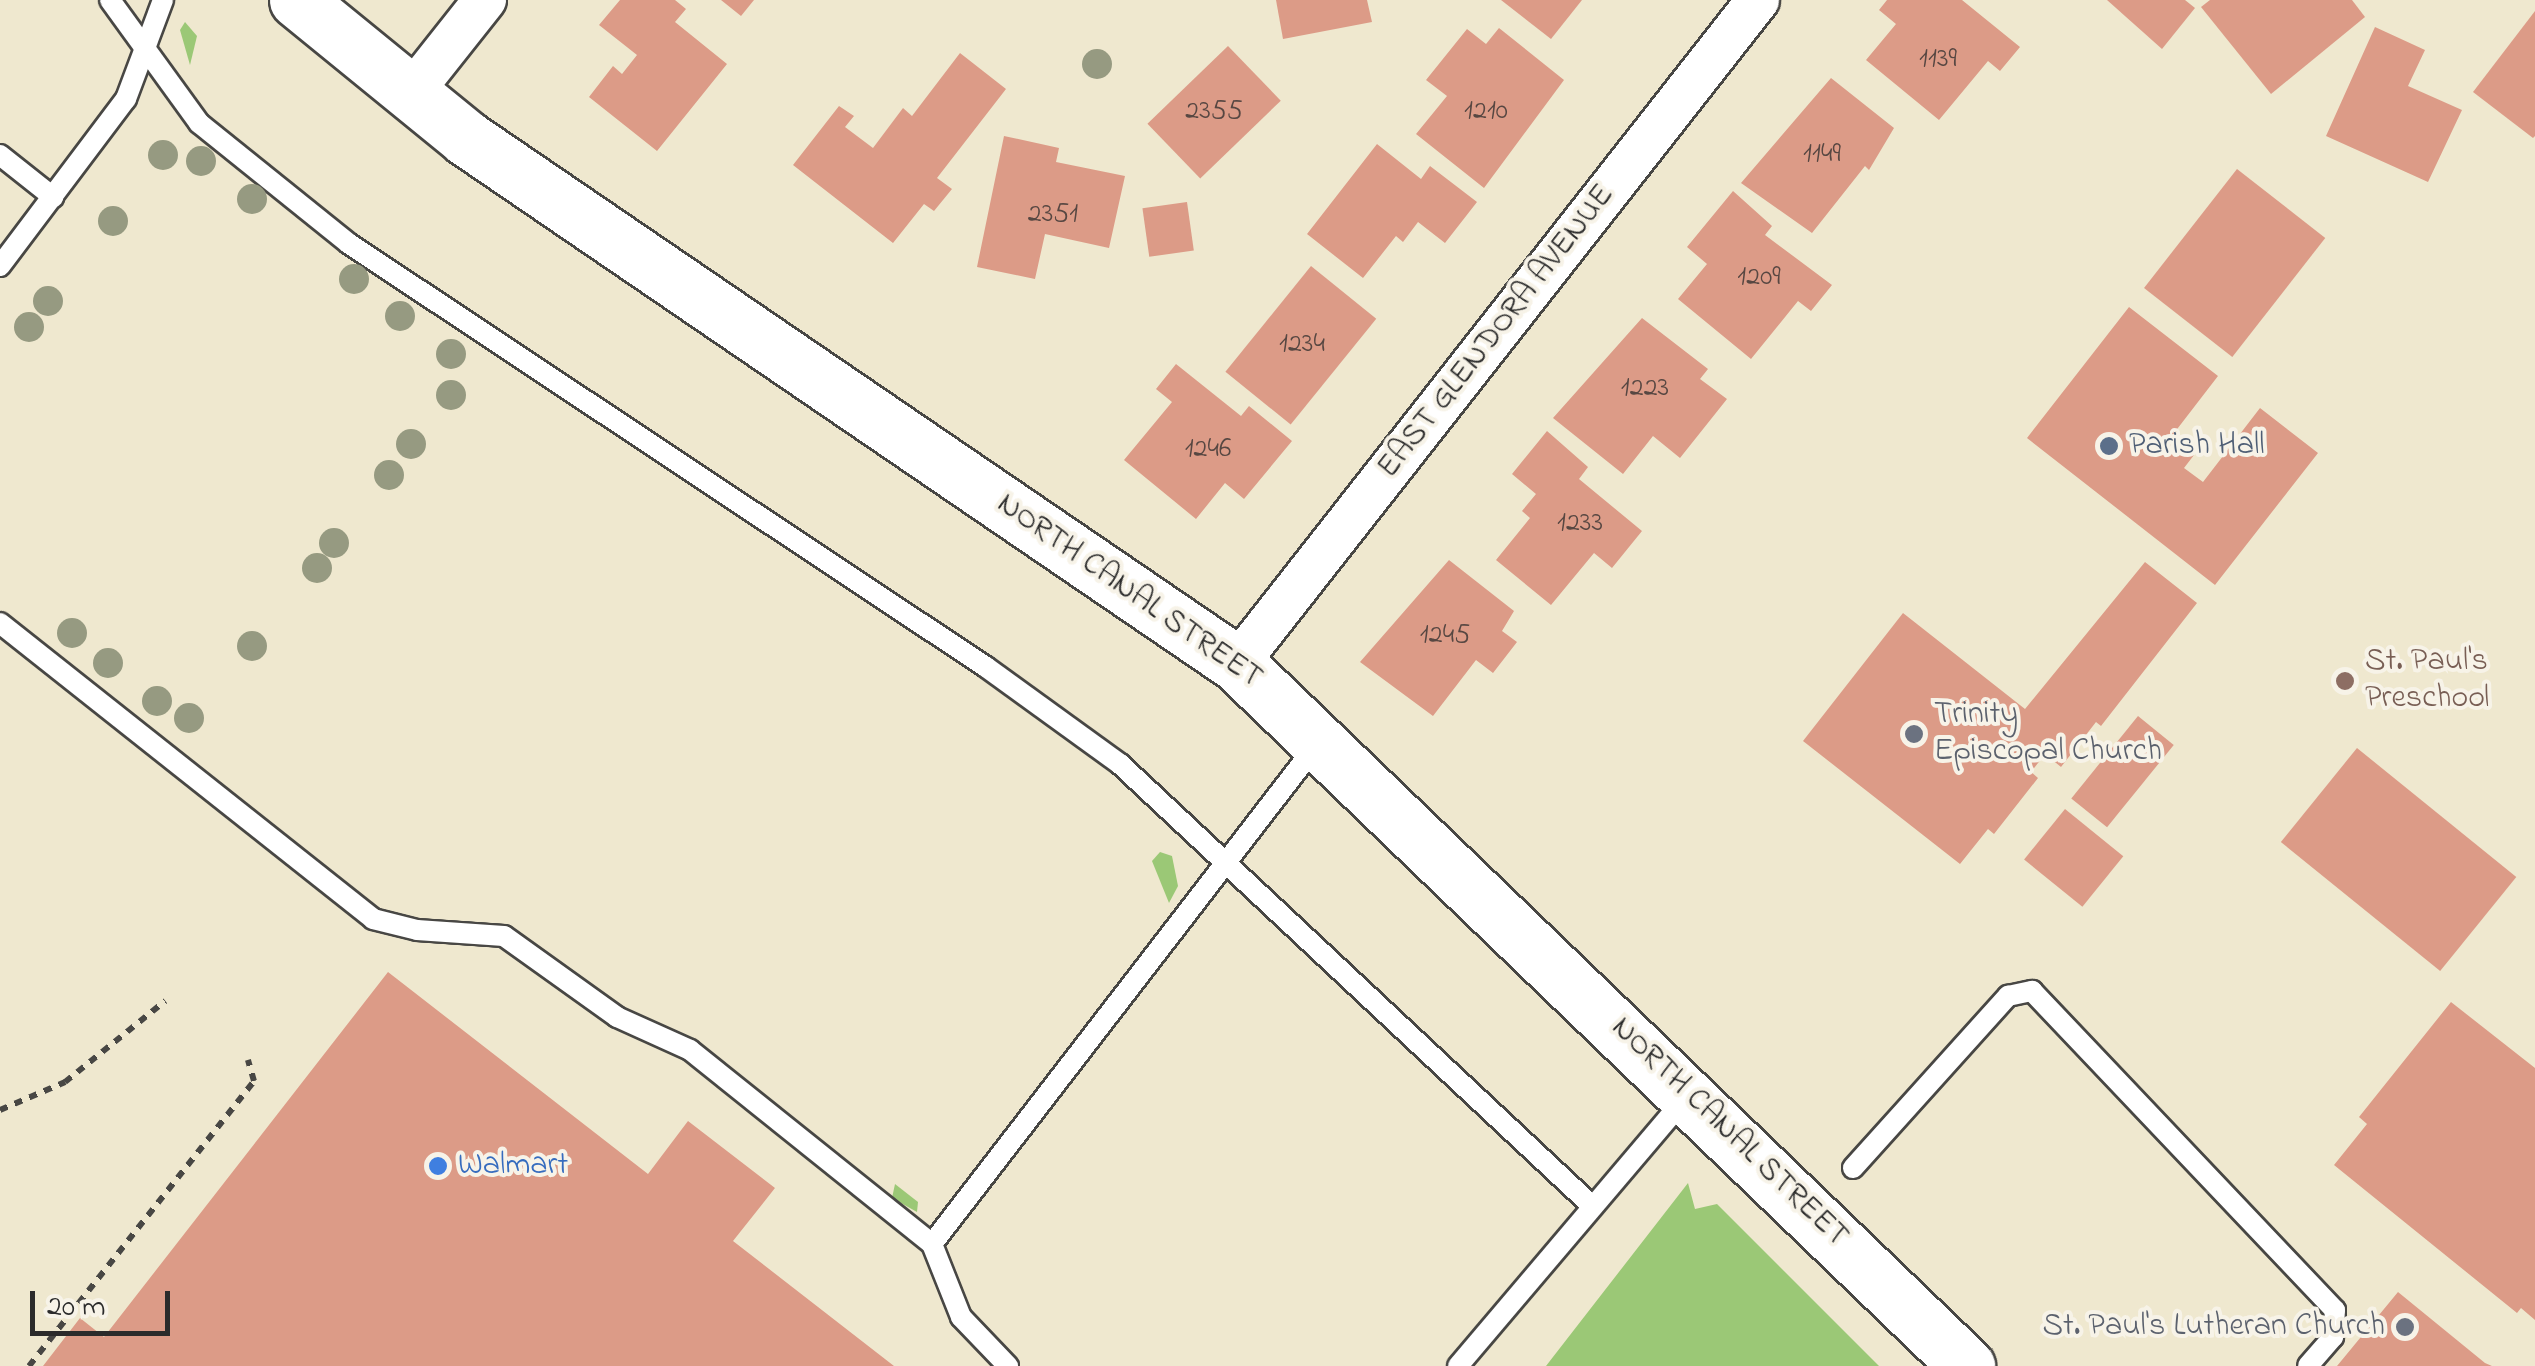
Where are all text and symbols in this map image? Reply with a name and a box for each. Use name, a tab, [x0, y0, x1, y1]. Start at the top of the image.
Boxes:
house number: 1139	[1919, 43, 1957, 77]
house number: 2355	[1185, 95, 1243, 129]
house number: 1210	[1464, 95, 1508, 129]
house number: 1149	[1803, 138, 1841, 172]
street label: EAST GLENDORA AVENUE	[1370, 177, 1624, 487]
house number: 2351	[1028, 198, 1078, 232]
house number: 1209	[1737, 261, 1781, 295]
house number: 1234	[1279, 328, 1325, 362]
house number: 1223	[1621, 372, 1669, 406]
place label: Parish Hall	[2129, 427, 2265, 465]
house number: 1246	[1185, 433, 1231, 467]
marker: Parish Hall	[2098, 435, 2120, 457]
street label: NORTH CANAL STREET	[989, 486, 1269, 698]
house number: 1233	[1557, 507, 1603, 541]
house number: 1245	[1420, 619, 1470, 653]
place label: St. Paul's Preschool	[2365, 644, 2489, 719]
marker: St. Paul's Preschool	[2334, 670, 2356, 692]
place label: Trinity Episcopal Church	[1934, 697, 2162, 772]
marker: Trinity Episcopal Church	[1903, 723, 1925, 745]
street label: NORTH CANAL STREET	[1602, 1010, 1856, 1256]
place label: Walmart	[458, 1147, 568, 1185]
marker: Walmart	[427, 1155, 449, 1177]
scale bar	[35, 1271, 175, 1333]
text: 20 m	[47, 1286, 106, 1330]
place label: St. Paul's Lutheran Church	[2042, 1308, 2385, 1346]
marker: St. Paul's Lutheran Church	[2394, 1316, 2416, 1338]

